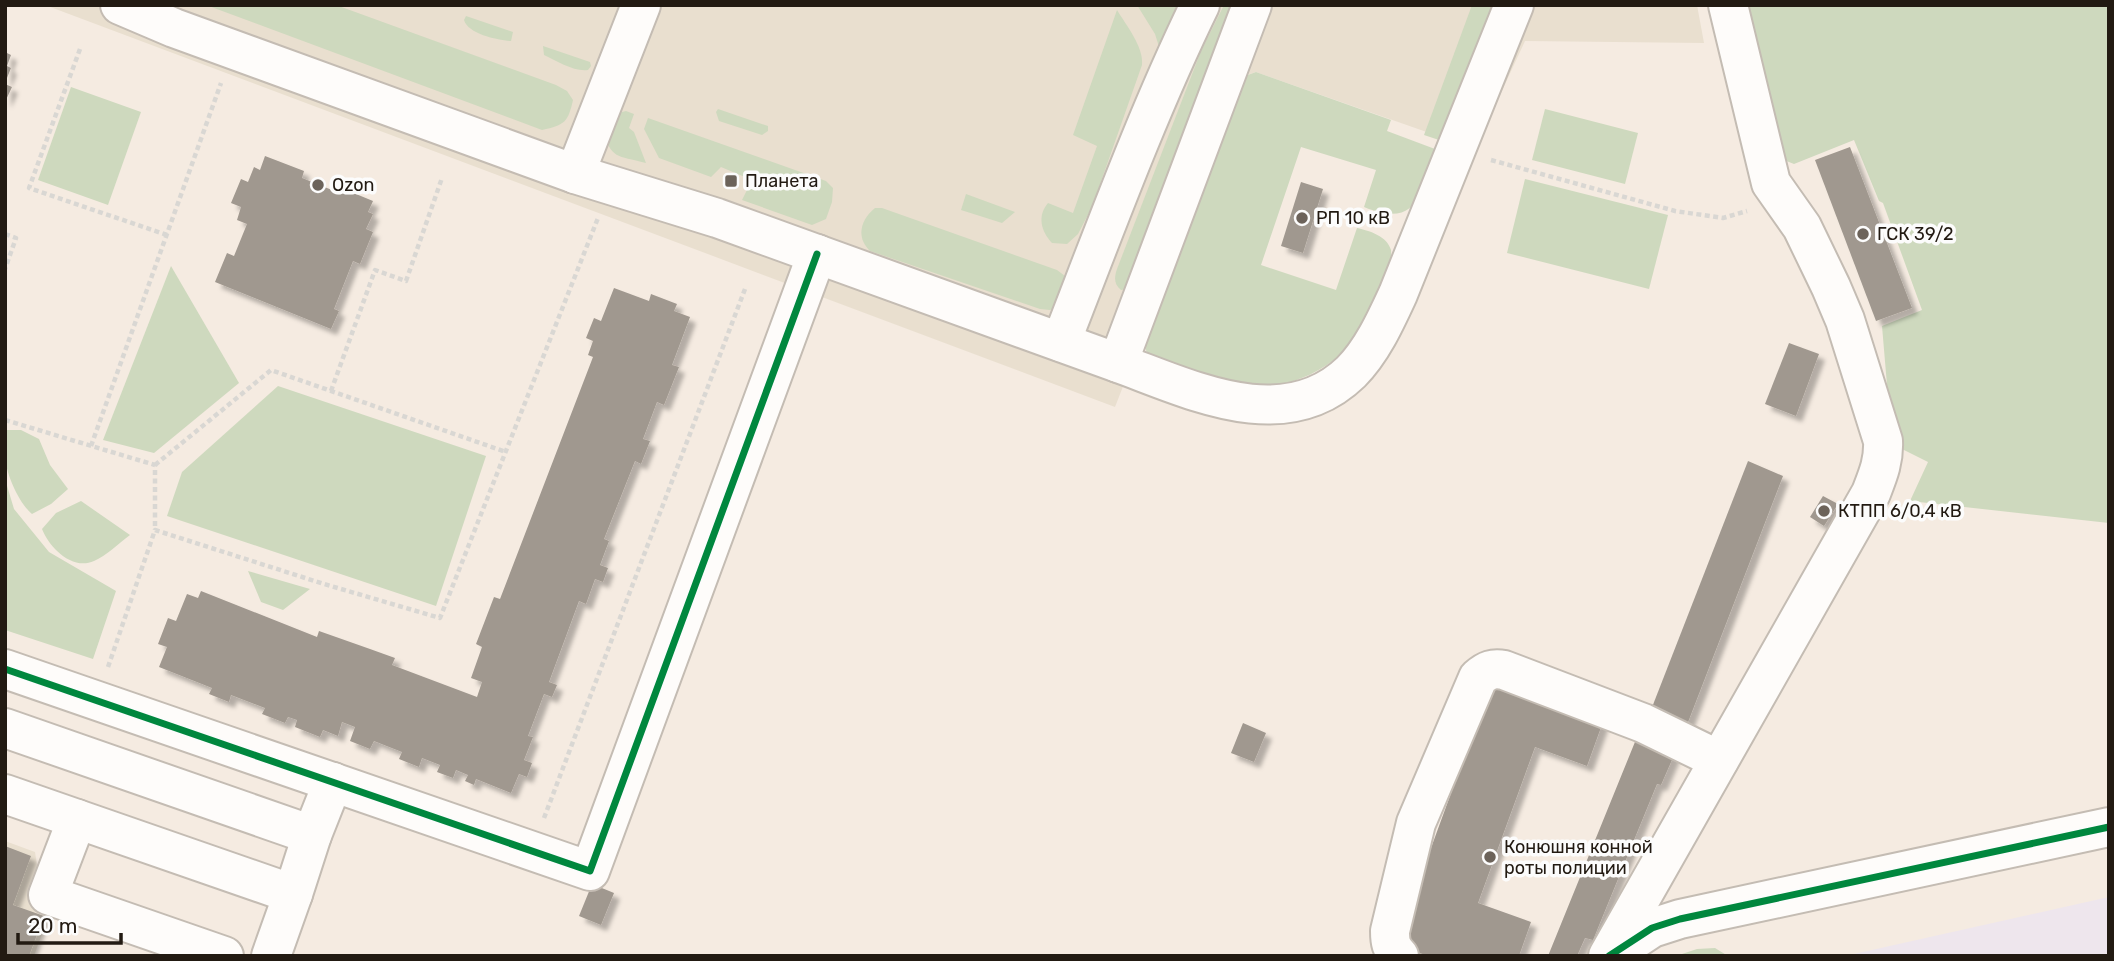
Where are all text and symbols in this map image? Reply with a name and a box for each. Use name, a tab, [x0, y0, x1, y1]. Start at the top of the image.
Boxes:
place label: Планета	[745, 170, 818, 192]
marker: Планета	[723, 173, 739, 189]
place label: Ozon	[332, 174, 374, 196]
marker: Ozon	[310, 177, 326, 193]
place label: РП 10 кВ	[1316, 207, 1390, 229]
marker: РП 10 кВ	[1294, 210, 1310, 226]
place label: ГСК 39/2	[1877, 223, 1954, 245]
marker: ГСК 39/2	[1855, 226, 1871, 242]
place label: КТПП 6/0,4 кВ	[1838, 500, 1962, 522]
marker: КТПП 6/0,4 кВ	[1816, 503, 1832, 519]
place label: Конюшня конной роты полиции	[1504, 836, 1653, 879]
marker: Конюшня конной роты полиции	[1482, 849, 1498, 865]
scale bar	[18, 902, 121, 946]
text: 20 m	[28, 913, 77, 938]

